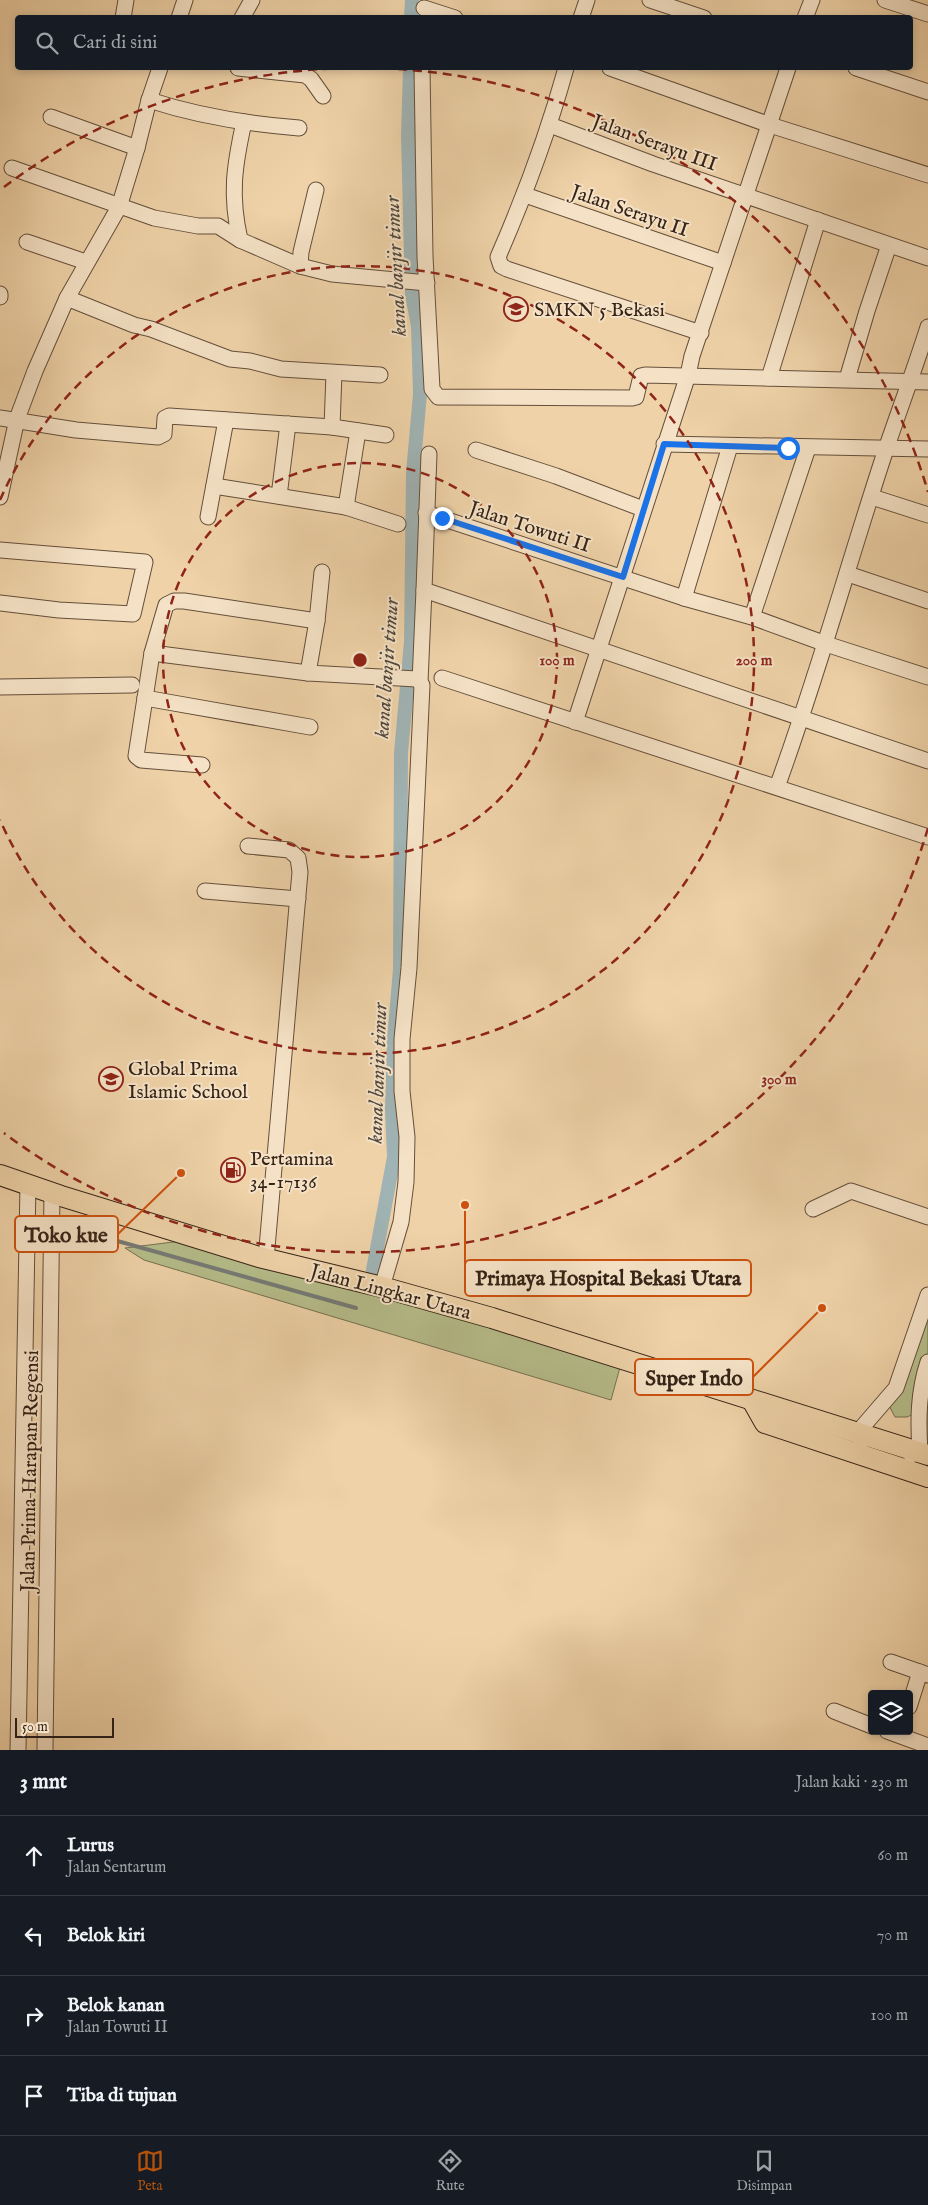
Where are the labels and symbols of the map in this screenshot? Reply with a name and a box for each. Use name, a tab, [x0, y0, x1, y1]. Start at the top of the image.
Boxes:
street label: Jalan Serayu III	[587, 109, 721, 178]
street label: Jalan Serayu II	[566, 179, 692, 243]
water label: kanal banjir timur	[379, 194, 414, 338]
school or university icon: SMKN 5 Bekasi	[503, 296, 529, 322]
place label: SMKN 5 Bekasi	[534, 298, 665, 323]
route start	[777, 437, 800, 460]
street label: Jalan Towuti II	[464, 495, 594, 559]
route end	[431, 507, 454, 530]
water label: kanal banjir timur	[369, 596, 406, 740]
centre of rings	[351, 651, 369, 669]
text: 100 m	[539, 651, 575, 670]
text: 200 m	[736, 651, 773, 670]
water label: kanal banjir timur	[363, 1001, 394, 1145]
place label: Global Prima Islamic School	[128, 1057, 248, 1105]
school or university icon: Global Prima Islamic School	[98, 1066, 124, 1092]
text: 300 m	[761, 1070, 797, 1089]
place label: Pertamina 34-17136	[250, 1147, 334, 1195]
fuel station icon: Pertamina 34-17136	[220, 1157, 246, 1183]
callout: Toko kue	[15, 1216, 118, 1252]
text: Toko kue	[23, 1223, 108, 1250]
street label: Jalan Lingkar Utara	[306, 1258, 474, 1326]
callout: Primaya Hospital Bekasi Utara	[465, 1260, 751, 1296]
text: Primaya Hospital Bekasi Utara	[475, 1266, 742, 1293]
street label: Jalan Prima Harapan Regensi	[16, 1350, 45, 1594]
callout: Super Indo	[635, 1359, 753, 1395]
text: Super Indo	[645, 1366, 744, 1393]
scale bar	[15, 1715, 114, 1738]

